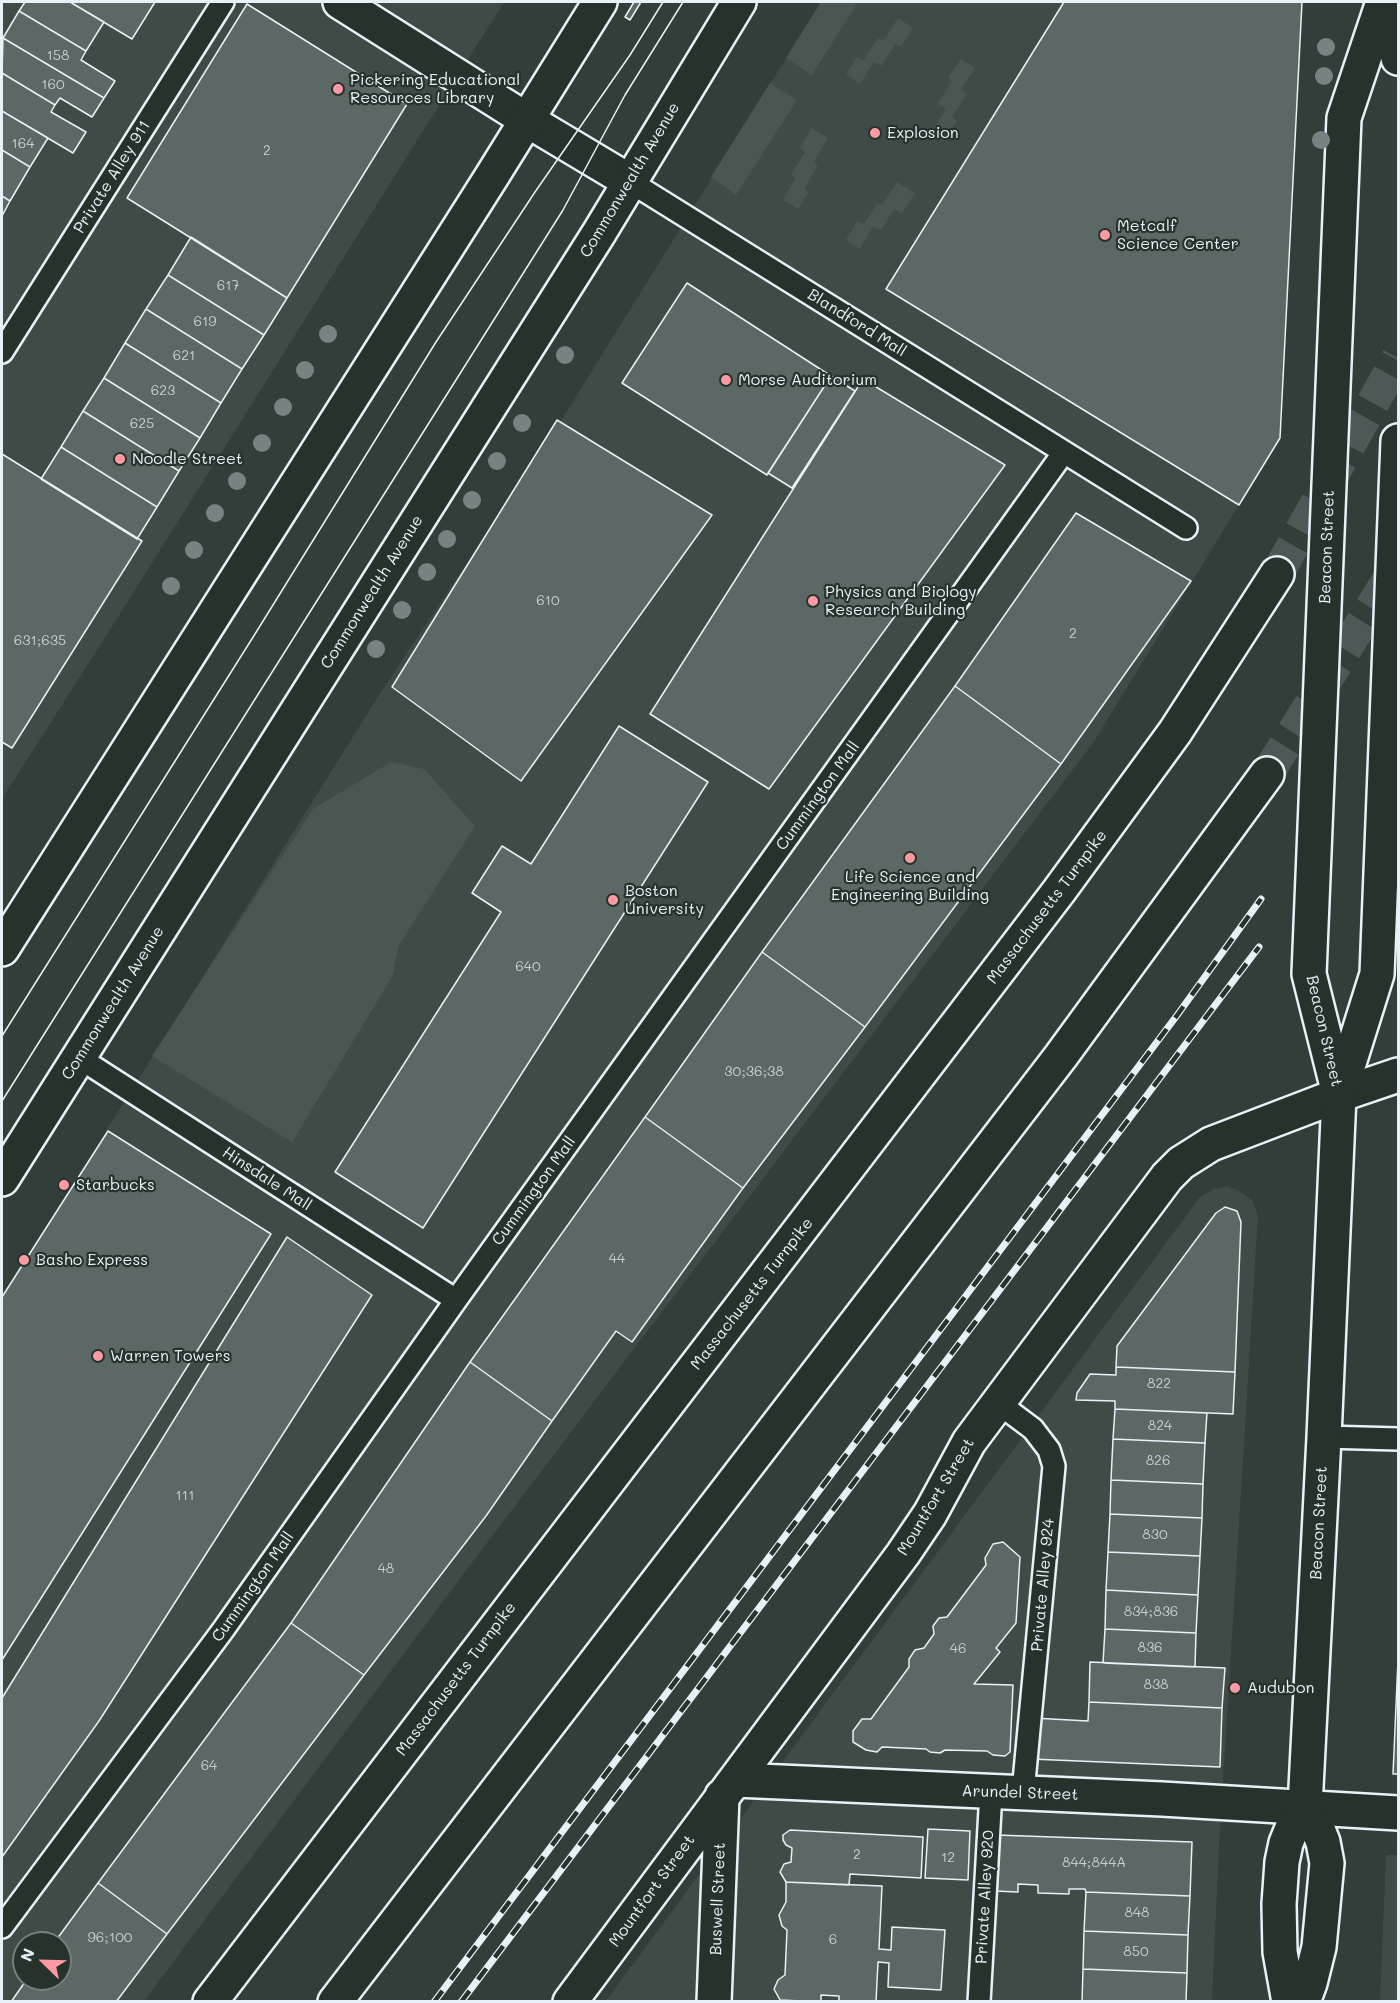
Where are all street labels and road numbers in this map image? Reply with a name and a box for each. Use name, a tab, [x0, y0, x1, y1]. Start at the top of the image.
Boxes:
street label: Commonwealth Avenue	[576, 99, 684, 261]
street label: Private Alley 911	[70, 117, 154, 237]
street label: Blandford Mall	[804, 285, 910, 361]
street label: Beacon Street	[1315, 490, 1339, 604]
street label: Commonwealth Avenue	[317, 512, 427, 672]
street label: Cummington Mall	[772, 738, 864, 854]
street label: Massachusetts Turnpike	[983, 826, 1111, 988]
street label: Commonwealth Avenue	[58, 923, 168, 1083]
street label: Beacon Street	[1302, 973, 1346, 1089]
street label: Cummington Mall	[488, 1133, 580, 1249]
street label: Hinsdale Mall	[219, 1143, 315, 1215]
street label: Massachusetts Turnpike	[687, 1214, 817, 1374]
street label: Mountfort Street	[893, 1435, 979, 1559]
street label: Beacon Street	[1306, 1466, 1332, 1580]
street label: Private Alley 924	[1028, 1518, 1058, 1652]
street label: Cummington Mall	[208, 1528, 298, 1646]
street label: Massachusetts Turnpike	[392, 1598, 520, 1760]
street label: Arundel Street	[961, 1781, 1079, 1805]
street label: Private Alley 920	[972, 1830, 998, 1964]
street label: Mountfort Street	[605, 1831, 699, 1951]
street label: Buswell Street	[706, 1842, 730, 1956]

